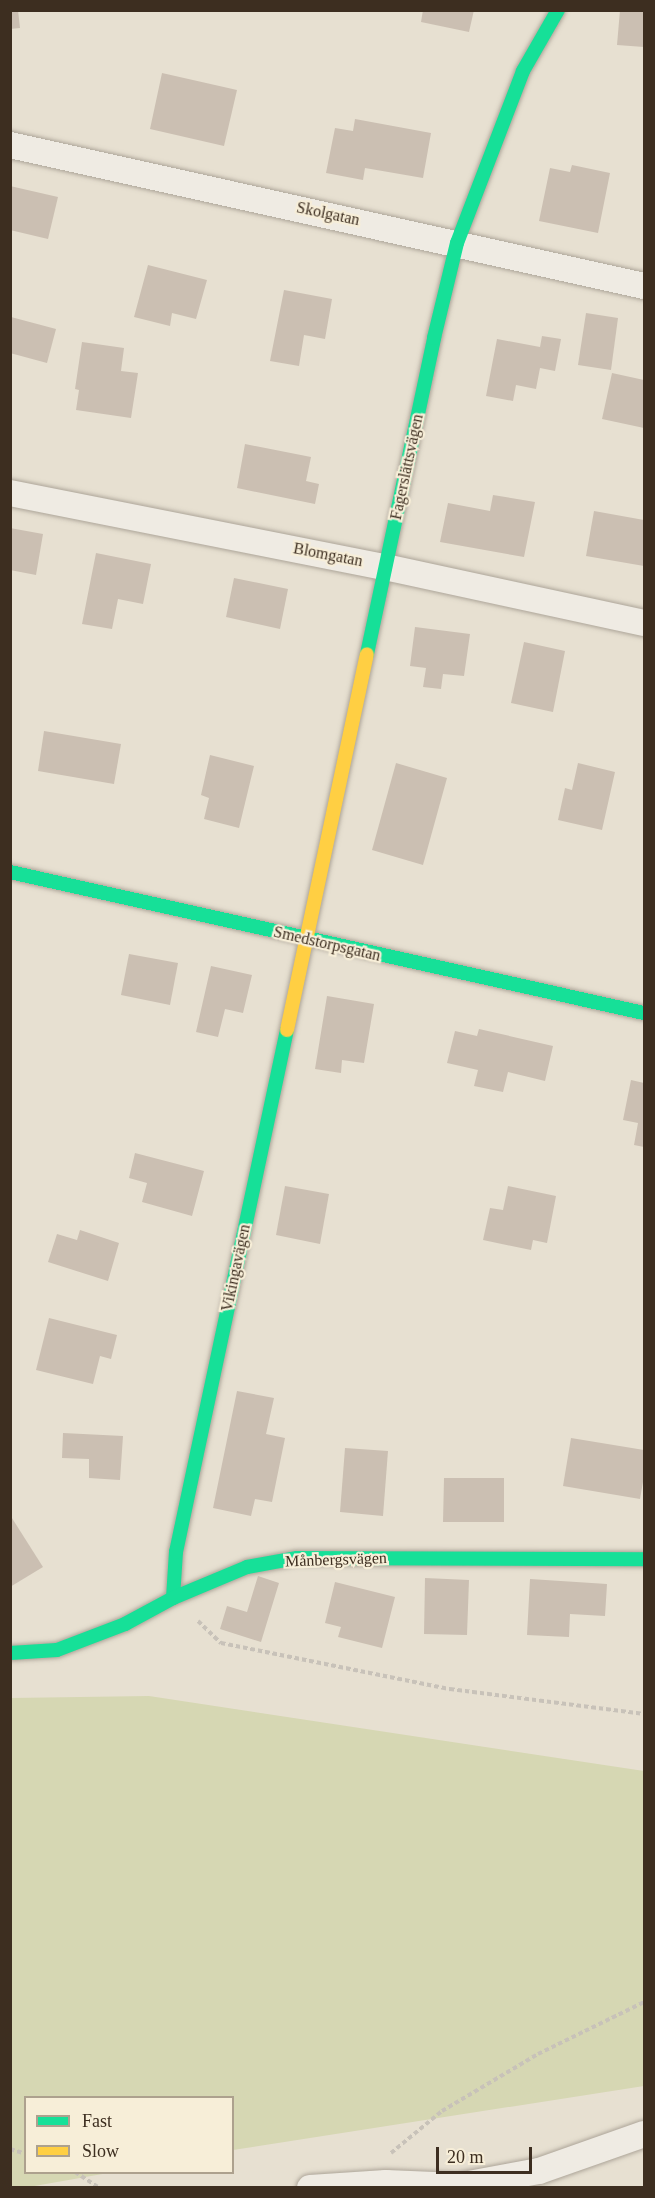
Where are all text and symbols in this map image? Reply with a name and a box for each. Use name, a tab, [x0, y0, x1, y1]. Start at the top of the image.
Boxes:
street label: Skolgatan	[295, 198, 361, 230]
street label: Fagerslättsvägen	[386, 412, 428, 522]
street label: Blomgatan	[292, 539, 364, 571]
street label: Smedstorpsgatan	[272, 922, 382, 966]
street label: Vikingavägen	[217, 1223, 255, 1313]
street label: Månbergsvägen	[285, 1549, 387, 1571]
legend	[24, 2096, 234, 2174]
text: Fast	[82, 2111, 112, 2131]
scale bar	[439, 2135, 535, 2173]
text: Slow	[82, 2141, 119, 2161]
text: 20 m	[447, 2147, 484, 2167]

